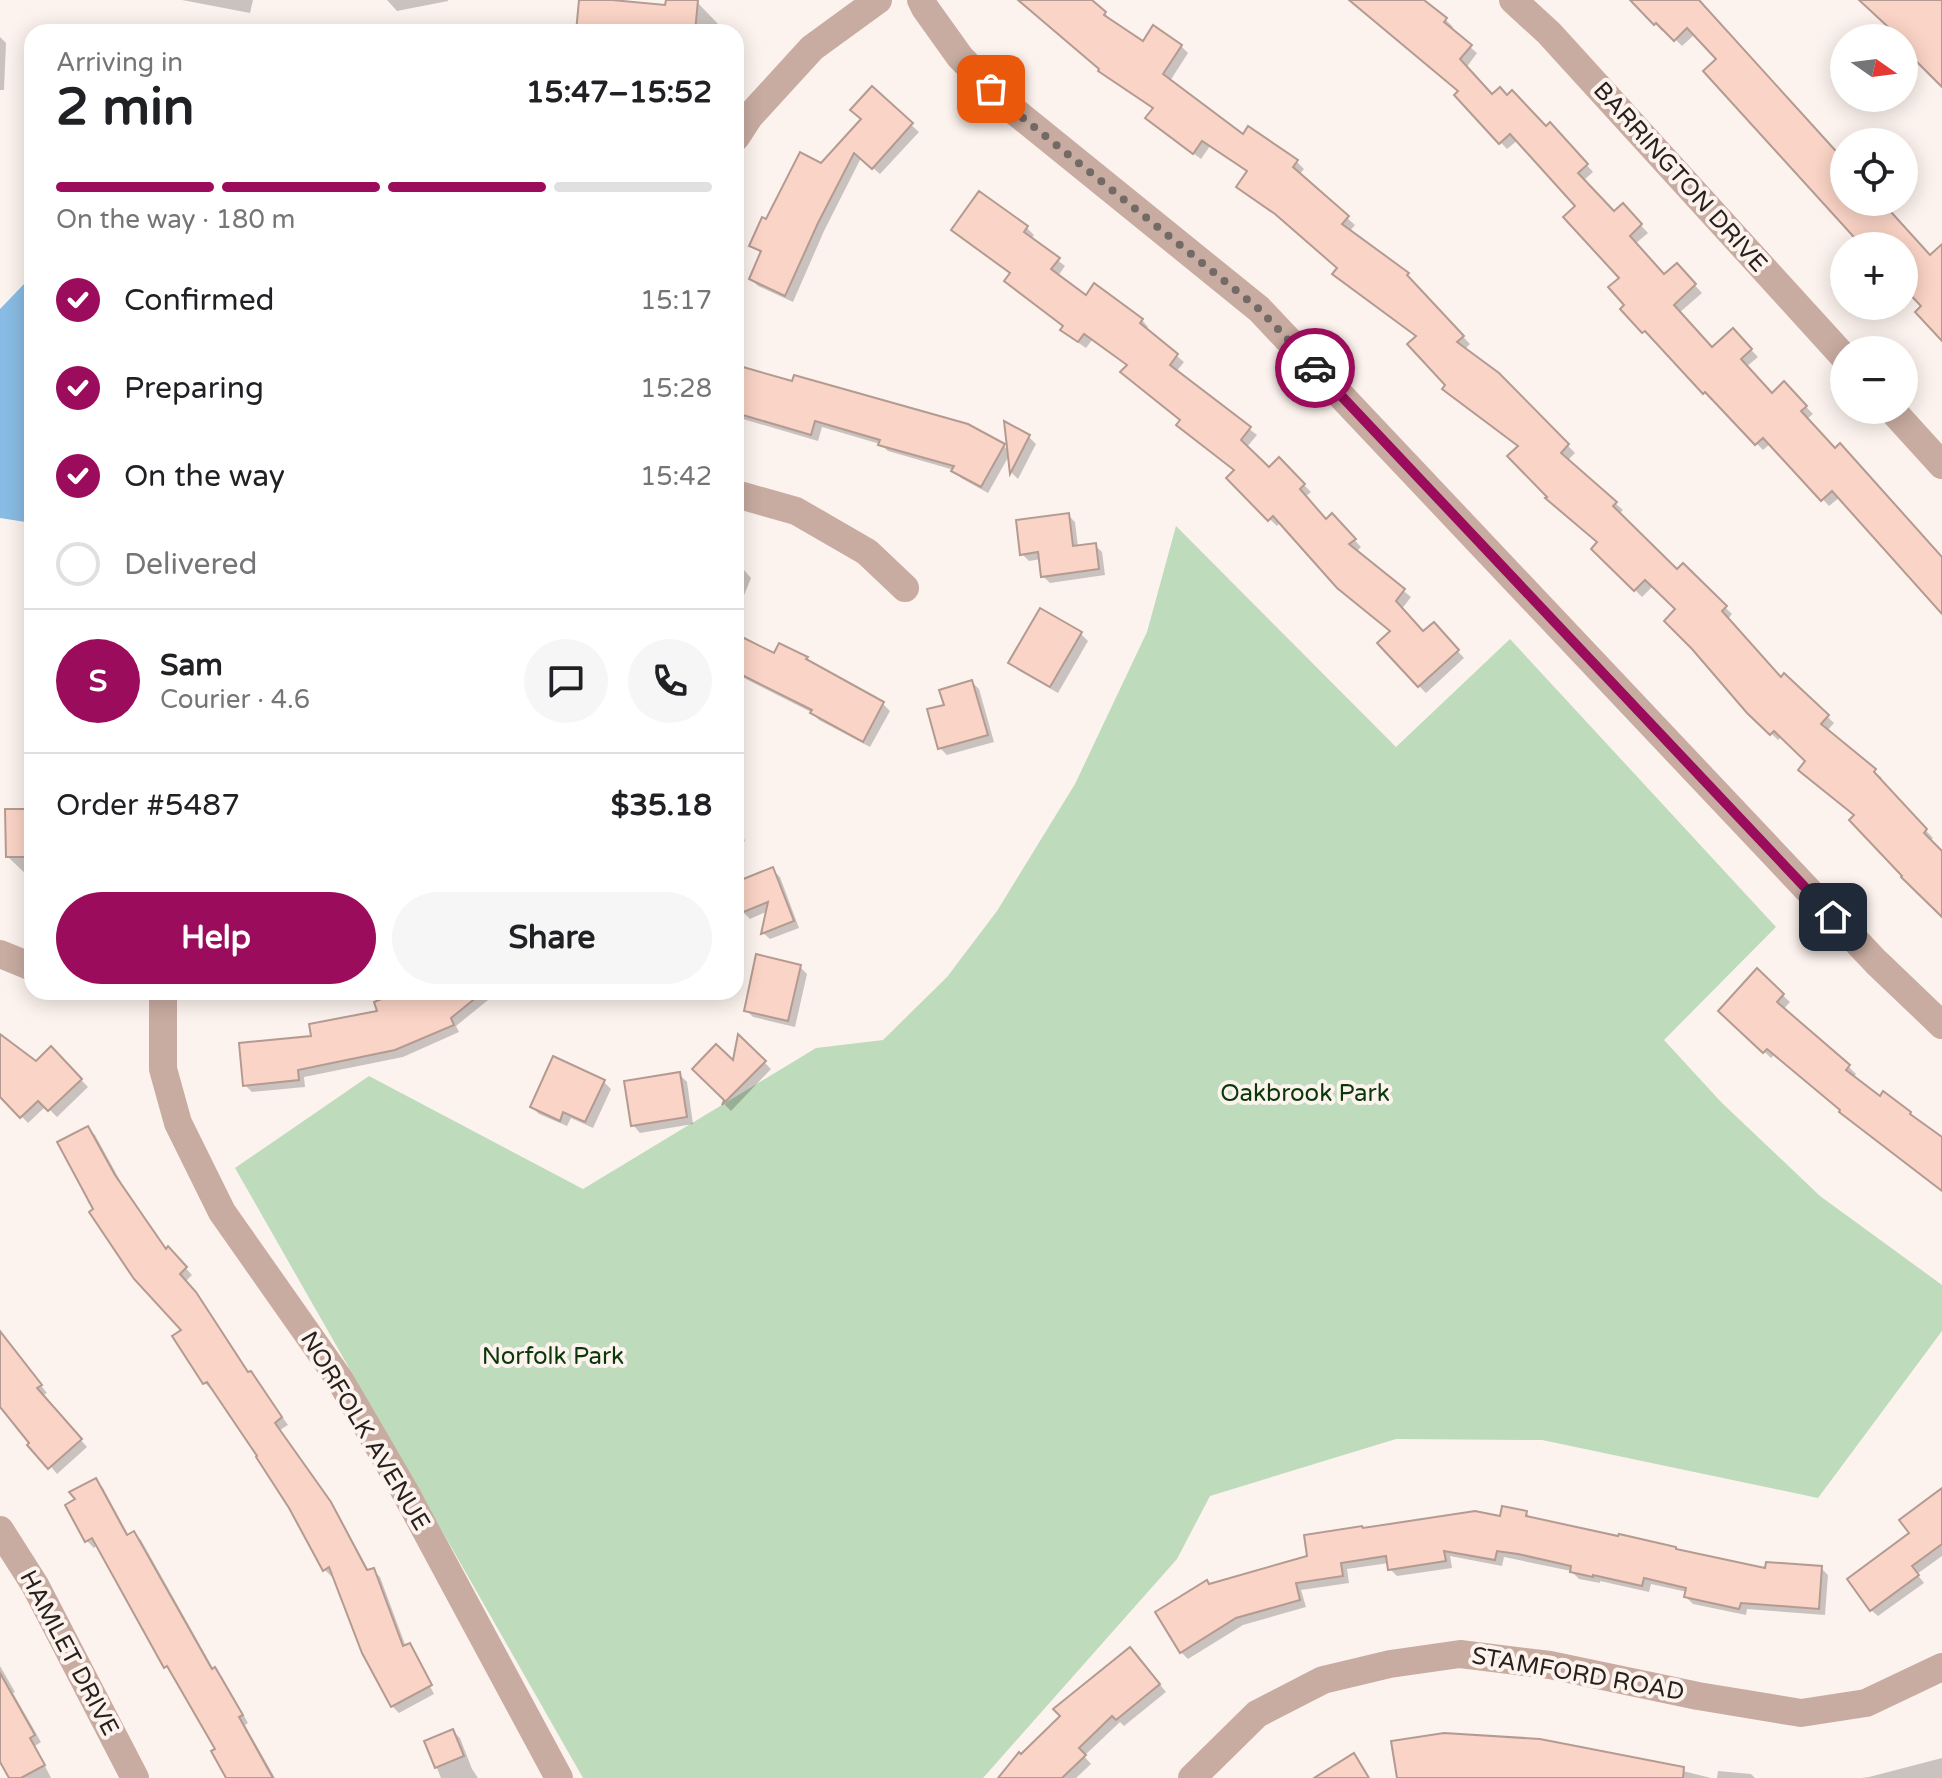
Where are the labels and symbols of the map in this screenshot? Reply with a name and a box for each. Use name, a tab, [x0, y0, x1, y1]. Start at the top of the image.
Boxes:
north arrow	[1830, 24, 1918, 112]
pin	[957, 55, 1025, 123]
street label: BARRINGTON DRIVE	[1587, 76, 1773, 278]
courier	[1275, 328, 1355, 408]
pin	[1799, 883, 1867, 951]
park label: Oakbrook Park	[1220, 1079, 1390, 1108]
street label: NORFOLK AVENUE	[294, 1326, 436, 1536]
park label: Norfolk Park	[482, 1342, 624, 1371]
street label: HAMLET DRIVE	[13, 1565, 125, 1741]
street label: STAMFORD ROAD	[1470, 1641, 1686, 1707]

